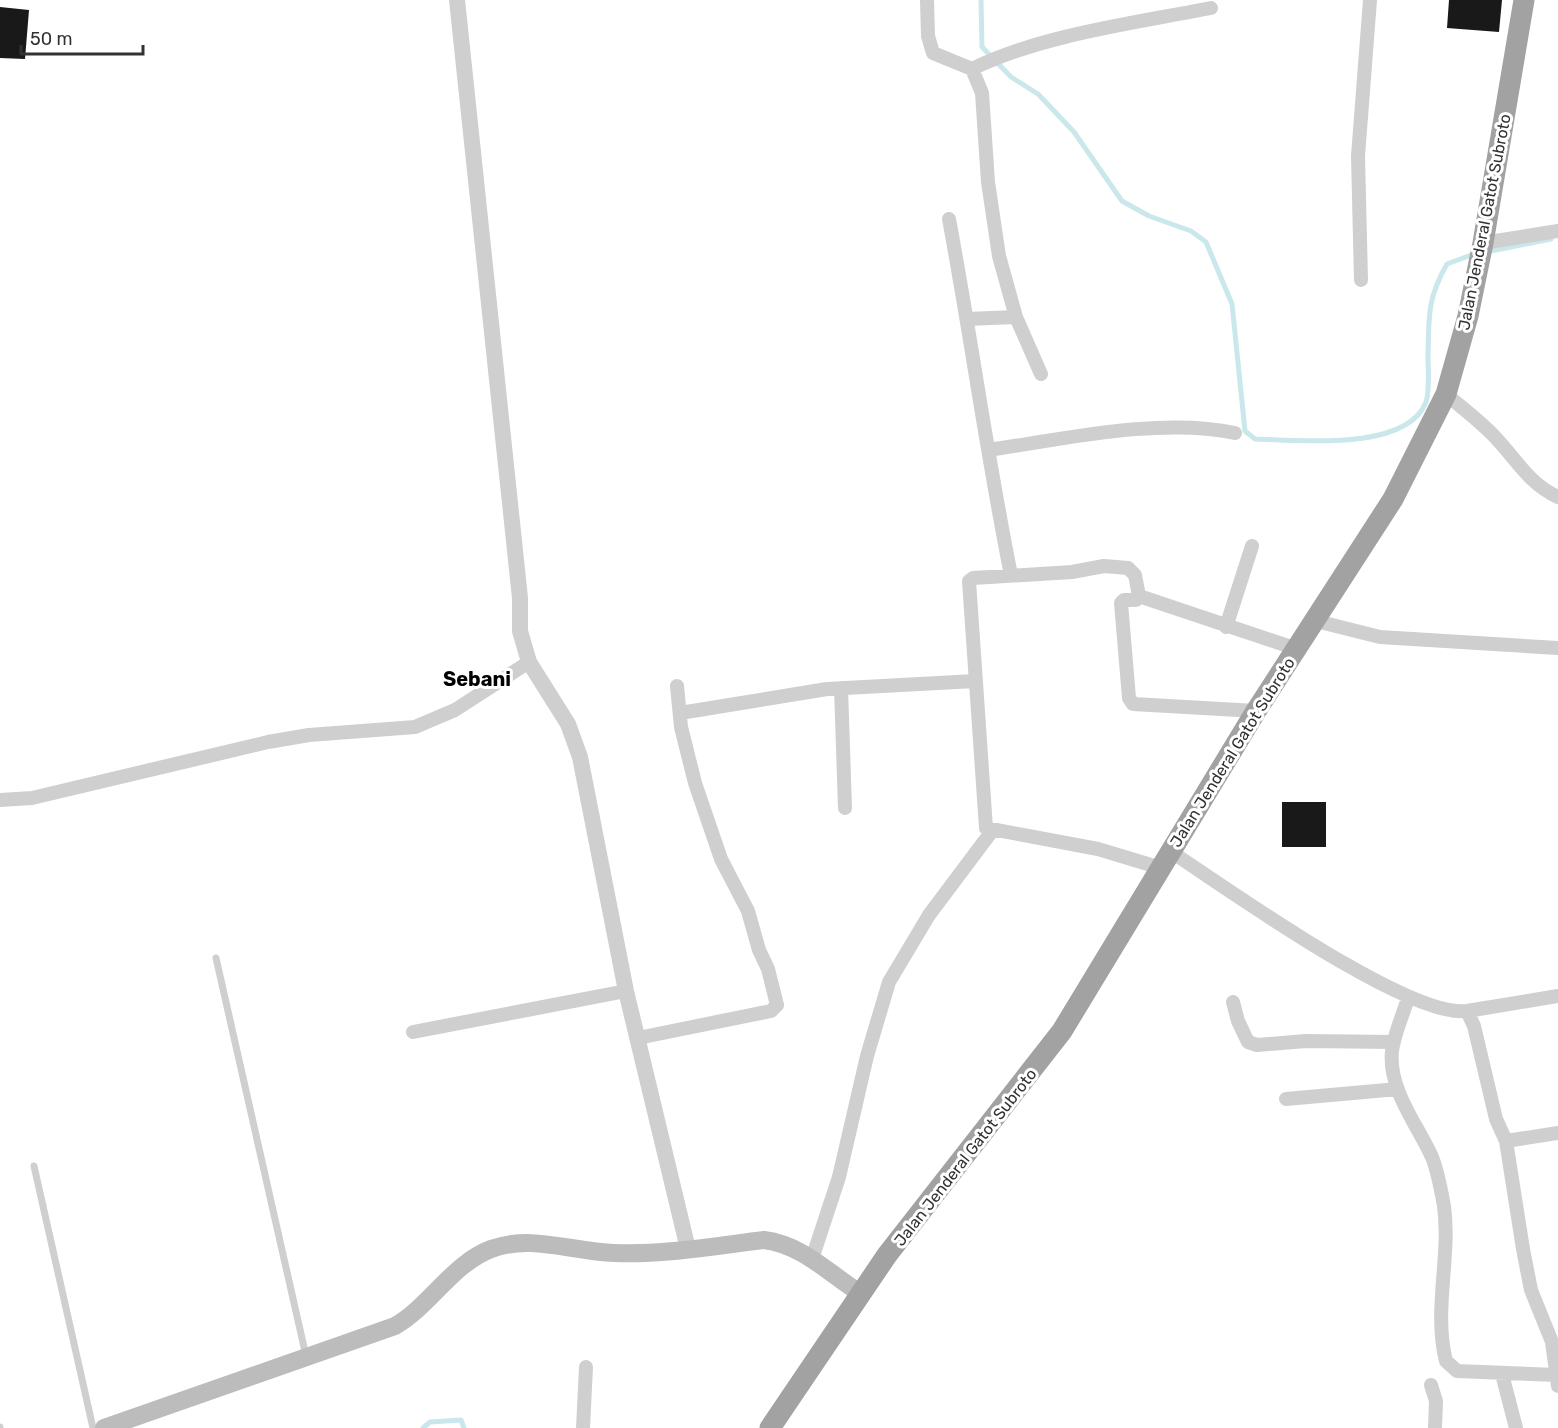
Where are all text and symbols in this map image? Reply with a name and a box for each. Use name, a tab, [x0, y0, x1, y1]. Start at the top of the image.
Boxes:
scale bar	[21, 18, 142, 56]
text: 50 m	[30, 28, 73, 50]
street label: Jalan Jenderal Gatot Subroto	[1454, 112, 1515, 332]
street label: Jalan Jenderal Gatot Subroto	[1166, 654, 1299, 851]
district label: Sebani	[443, 667, 511, 691]
street label: Jalan Jenderal Gatot Subroto	[890, 1065, 1041, 1250]

